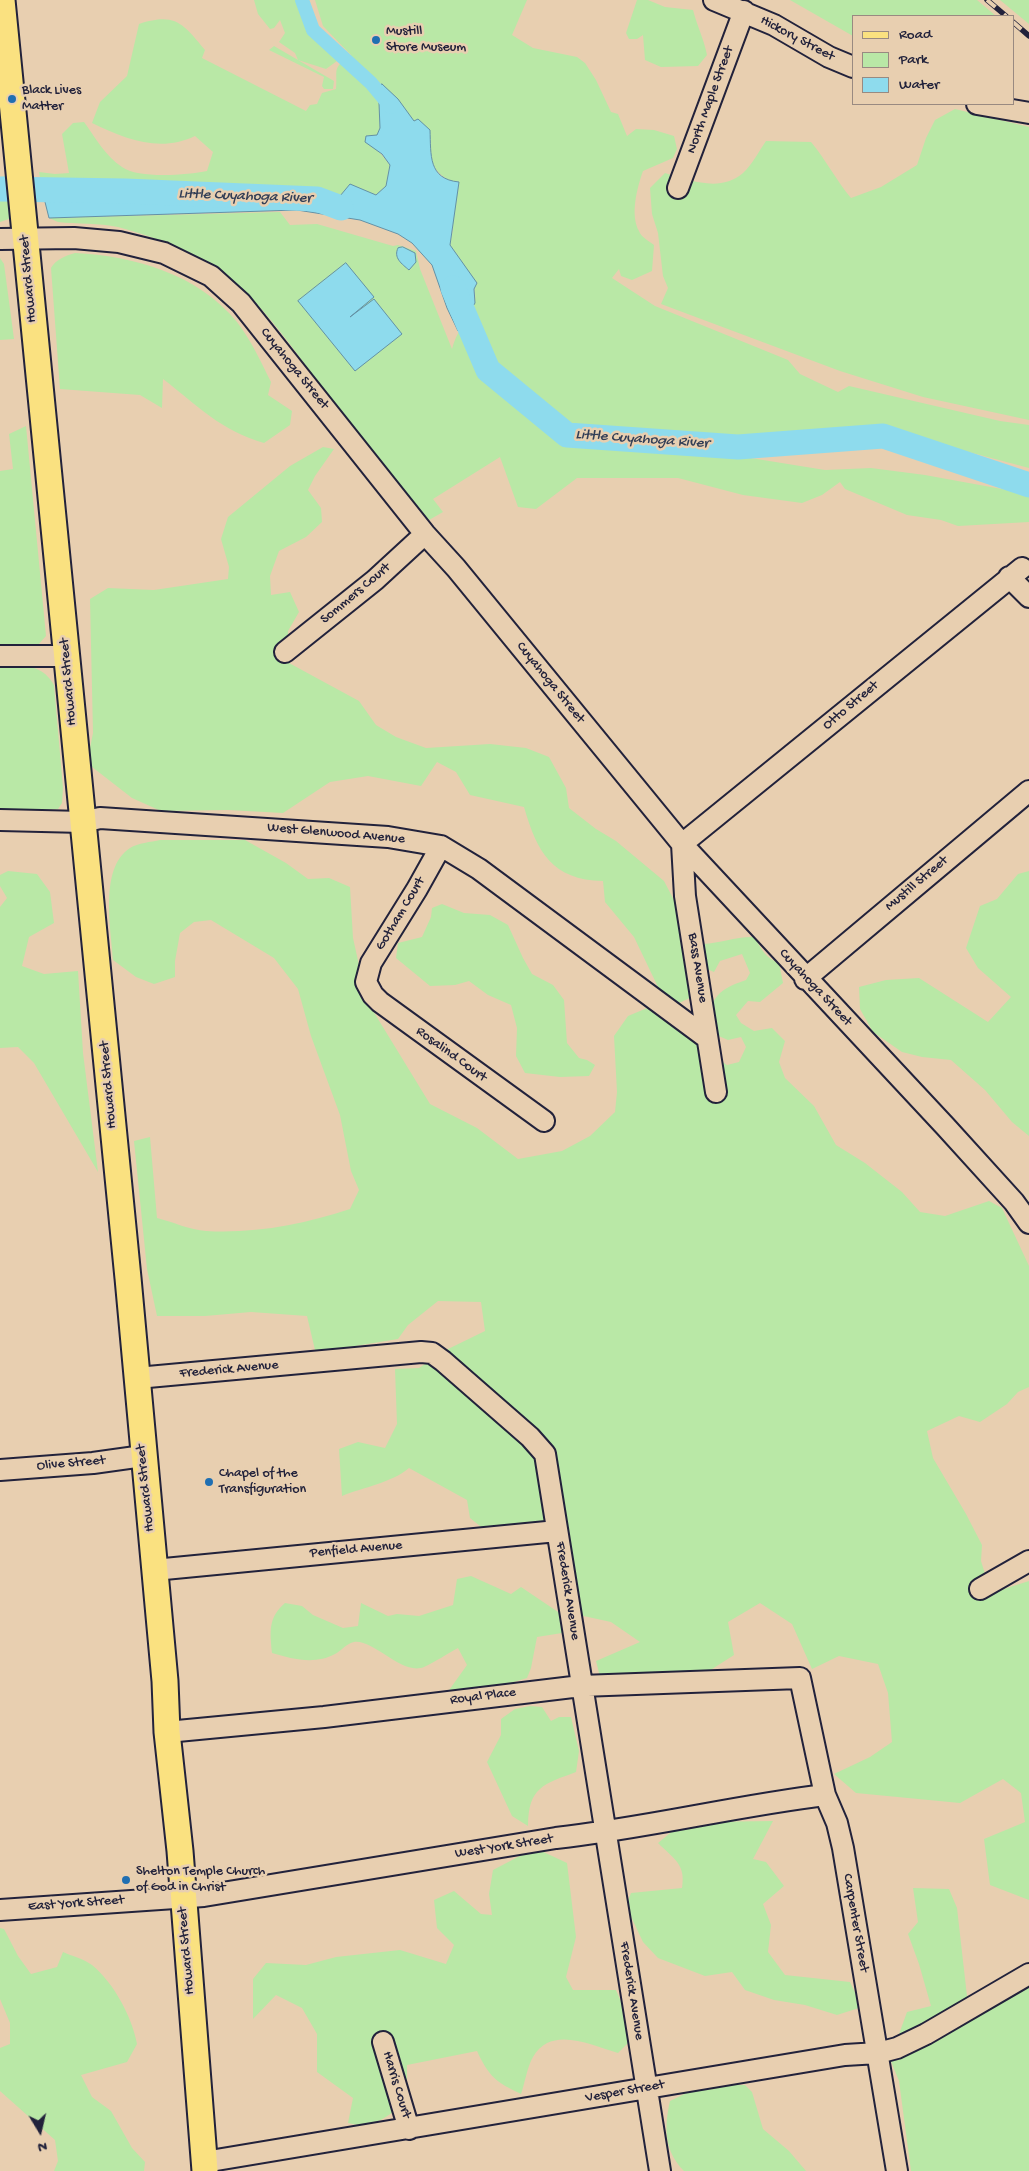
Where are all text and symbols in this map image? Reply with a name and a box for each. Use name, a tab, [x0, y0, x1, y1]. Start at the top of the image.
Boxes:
street label: Hickory Street	[757, 12, 837, 66]
legend	[852, 15, 1014, 105]
place label: Mustill Store Museum	[386, 24, 466, 56]
text: Road	[899, 26, 932, 44]
marker: Mustill Store Museum	[370, 34, 382, 46]
street label: North Maple Street	[684, 44, 738, 156]
text: Park	[899, 51, 928, 69]
text: Water	[899, 76, 939, 94]
place label: Black Lives Matter	[22, 83, 81, 115]
marker: Black Lives Matter	[6, 93, 18, 105]
water label: Little Cuyahoga River	[178, 186, 312, 208]
street label: Howard Street	[17, 235, 41, 323]
street label: Cuyahoga Street	[256, 325, 332, 413]
water label: Little Cuyahoga River	[575, 426, 709, 454]
street label: Sommers Court	[318, 560, 394, 628]
street label: Howard Street	[57, 638, 81, 726]
street label: Cuyahoga Street	[512, 639, 588, 727]
street label: Otto Street	[820, 678, 882, 734]
street label: West Glenwood Avenue	[266, 820, 406, 848]
street label: Mustill Street	[882, 853, 952, 915]
street label: Gotham Court	[373, 874, 429, 954]
street label: Bass Avenue	[683, 932, 711, 1004]
street label: Cuyahoga Street	[775, 946, 855, 1030]
street label: Rosalind Court	[412, 1024, 490, 1086]
street label: Howard Street	[97, 1041, 121, 1129]
street label: Frederick Avenue	[179, 1357, 279, 1383]
street label: Howard Street	[133, 1444, 159, 1532]
street label: Olive Street	[36, 1453, 106, 1475]
place label: Chapel of the Transfiguration	[219, 1466, 306, 1498]
marker: Chapel of the Transfiguration	[203, 1476, 215, 1488]
street label: Penfield Avenue	[309, 1538, 403, 1562]
street label: Frederick Avenue	[551, 1541, 583, 1641]
street label: Royal Place	[449, 1685, 517, 1709]
street label: West York Street	[454, 1831, 554, 1863]
place label: Shelton Temple Church of God in Christ	[136, 1864, 265, 1896]
street label: Carpenter Street	[838, 1872, 872, 1974]
marker: Shelton Temple Church of God in Christ	[120, 1874, 132, 1886]
street label: East York Street	[27, 1892, 125, 1916]
street label: Howard Street	[175, 1907, 199, 1995]
street label: Frederick Avenue	[615, 1941, 647, 2041]
street label: Harris Court	[378, 2049, 414, 2121]
street label: Vesper Street	[584, 2077, 666, 2107]
north arrow	[15, 2106, 65, 2156]
text: N	[37, 2137, 48, 2155]

